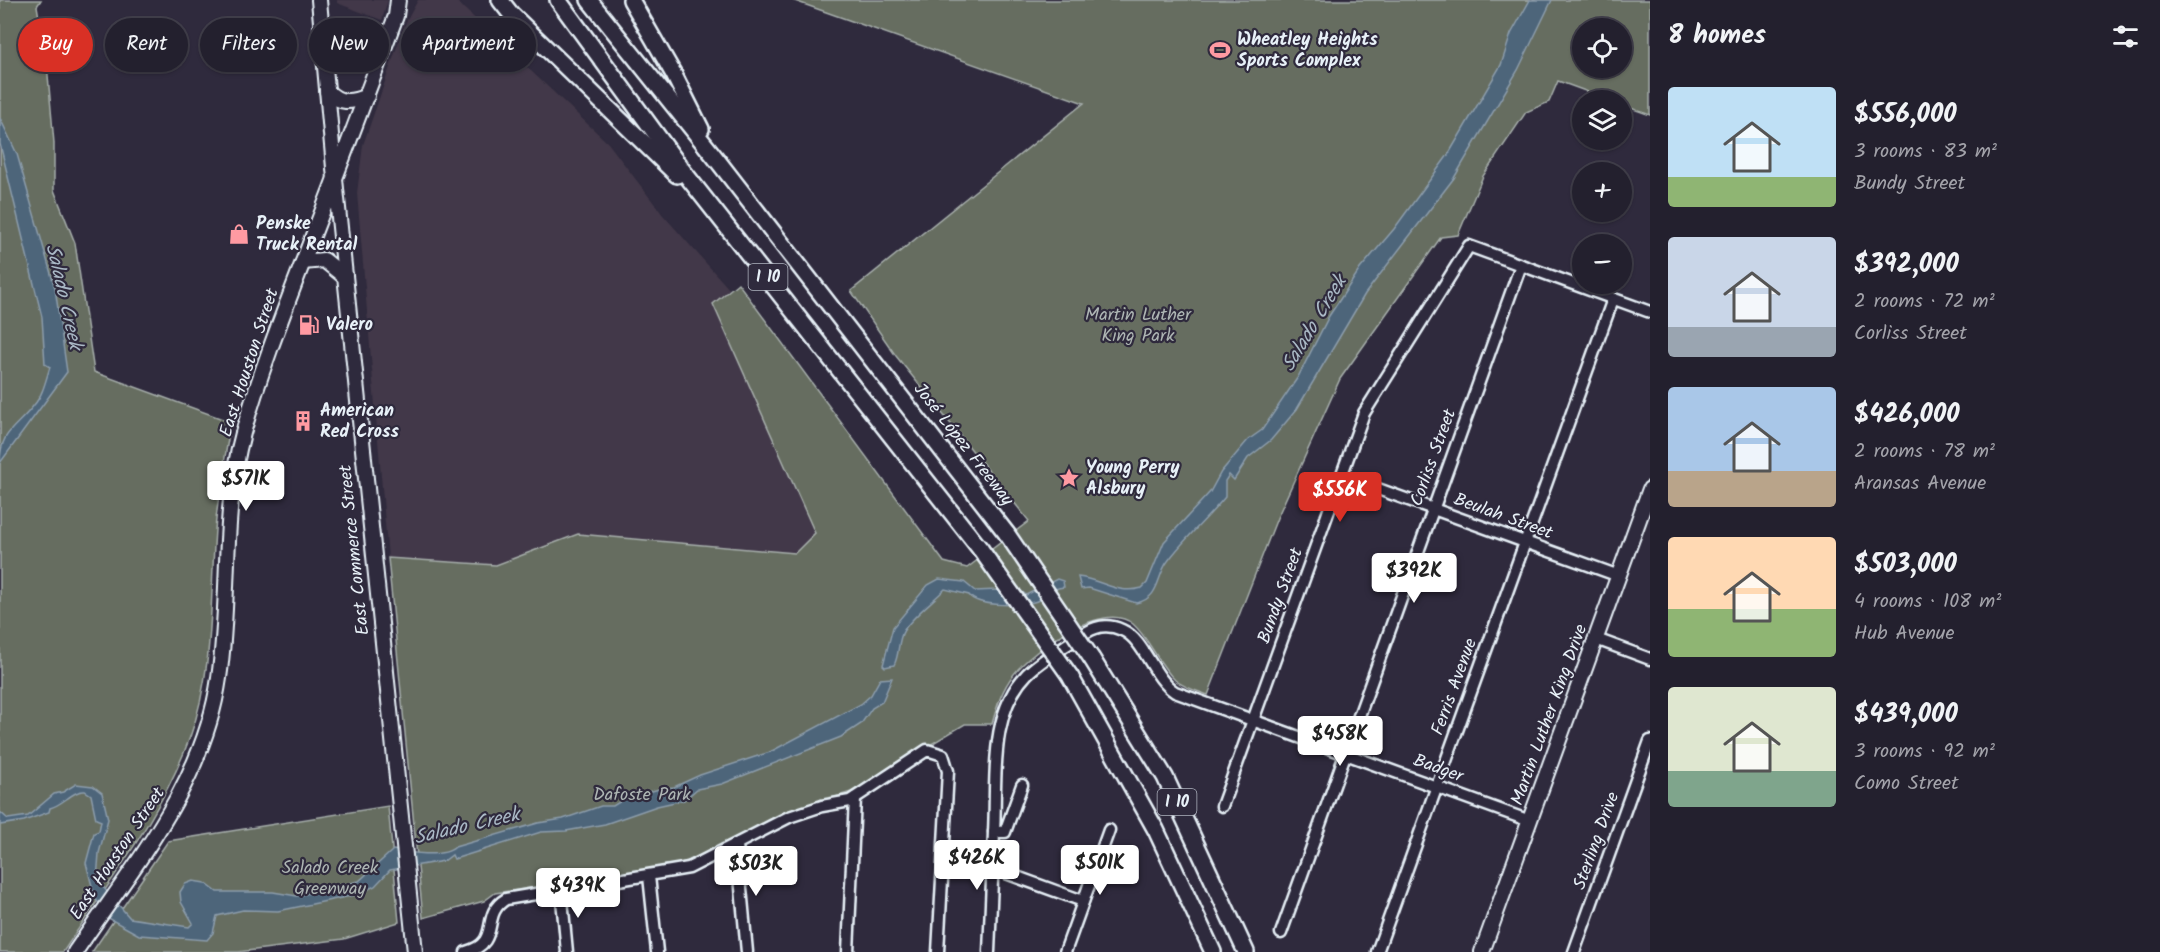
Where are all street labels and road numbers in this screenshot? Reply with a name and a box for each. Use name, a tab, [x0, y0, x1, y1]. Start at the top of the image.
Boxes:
road number: I 10	[748, 264, 788, 290]
street label: East Houston Street	[212, 284, 288, 441]
street label: José López Freeway	[905, 377, 1021, 513]
street label: Corliss Street	[1403, 404, 1465, 511]
street label: East Commerce Street	[332, 462, 378, 637]
street label: Beulah Street	[1449, 486, 1558, 549]
street label: Bundy Street	[1250, 543, 1312, 648]
street label: Martin Luther King Drive	[1504, 620, 1596, 810]
street label: Ferris Avenue	[1424, 634, 1486, 740]
street label: Badger	[1409, 747, 1468, 792]
street label: East Houston Street	[63, 781, 174, 926]
street label: Sterling Drive	[1566, 788, 1628, 894]
road number: I 10	[1158, 789, 1196, 815]

